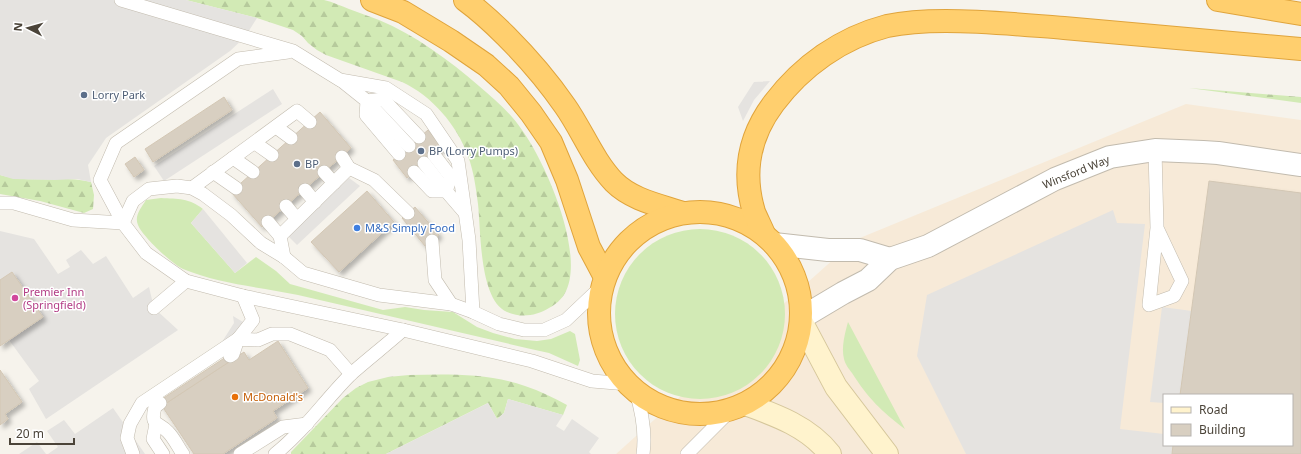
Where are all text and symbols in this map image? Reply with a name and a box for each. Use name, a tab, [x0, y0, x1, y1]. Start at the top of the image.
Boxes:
north arrow	[8, 8, 48, 48]
text: N	[10, 22, 25, 32]
place label: Lorry Park	[92, 87, 145, 102]
marker: Lorry Park	[79, 90, 89, 100]
place label: BP (Lorry Pumps)	[429, 143, 518, 158]
marker: BP (Lorry Pumps)	[416, 146, 426, 156]
street label: Winsford Way	[1040, 151, 1112, 192]
place label: BP	[305, 156, 319, 171]
marker: BP	[292, 159, 302, 169]
place label: M&S Simply Food	[365, 220, 455, 235]
marker: M&S Simply Food	[352, 223, 362, 233]
place label: Premier Inn (Springfield)	[23, 284, 86, 312]
marker: Premier Inn (Springfield)	[10, 293, 20, 303]
place label: McDonald's	[243, 389, 303, 404]
marker: McDonald's	[230, 392, 240, 402]
legend	[1163, 394, 1293, 446]
text: Road	[1199, 401, 1228, 418]
scale bar	[10, 420, 74, 446]
text: Building	[1199, 421, 1246, 438]
text: 20 m	[16, 425, 44, 442]

